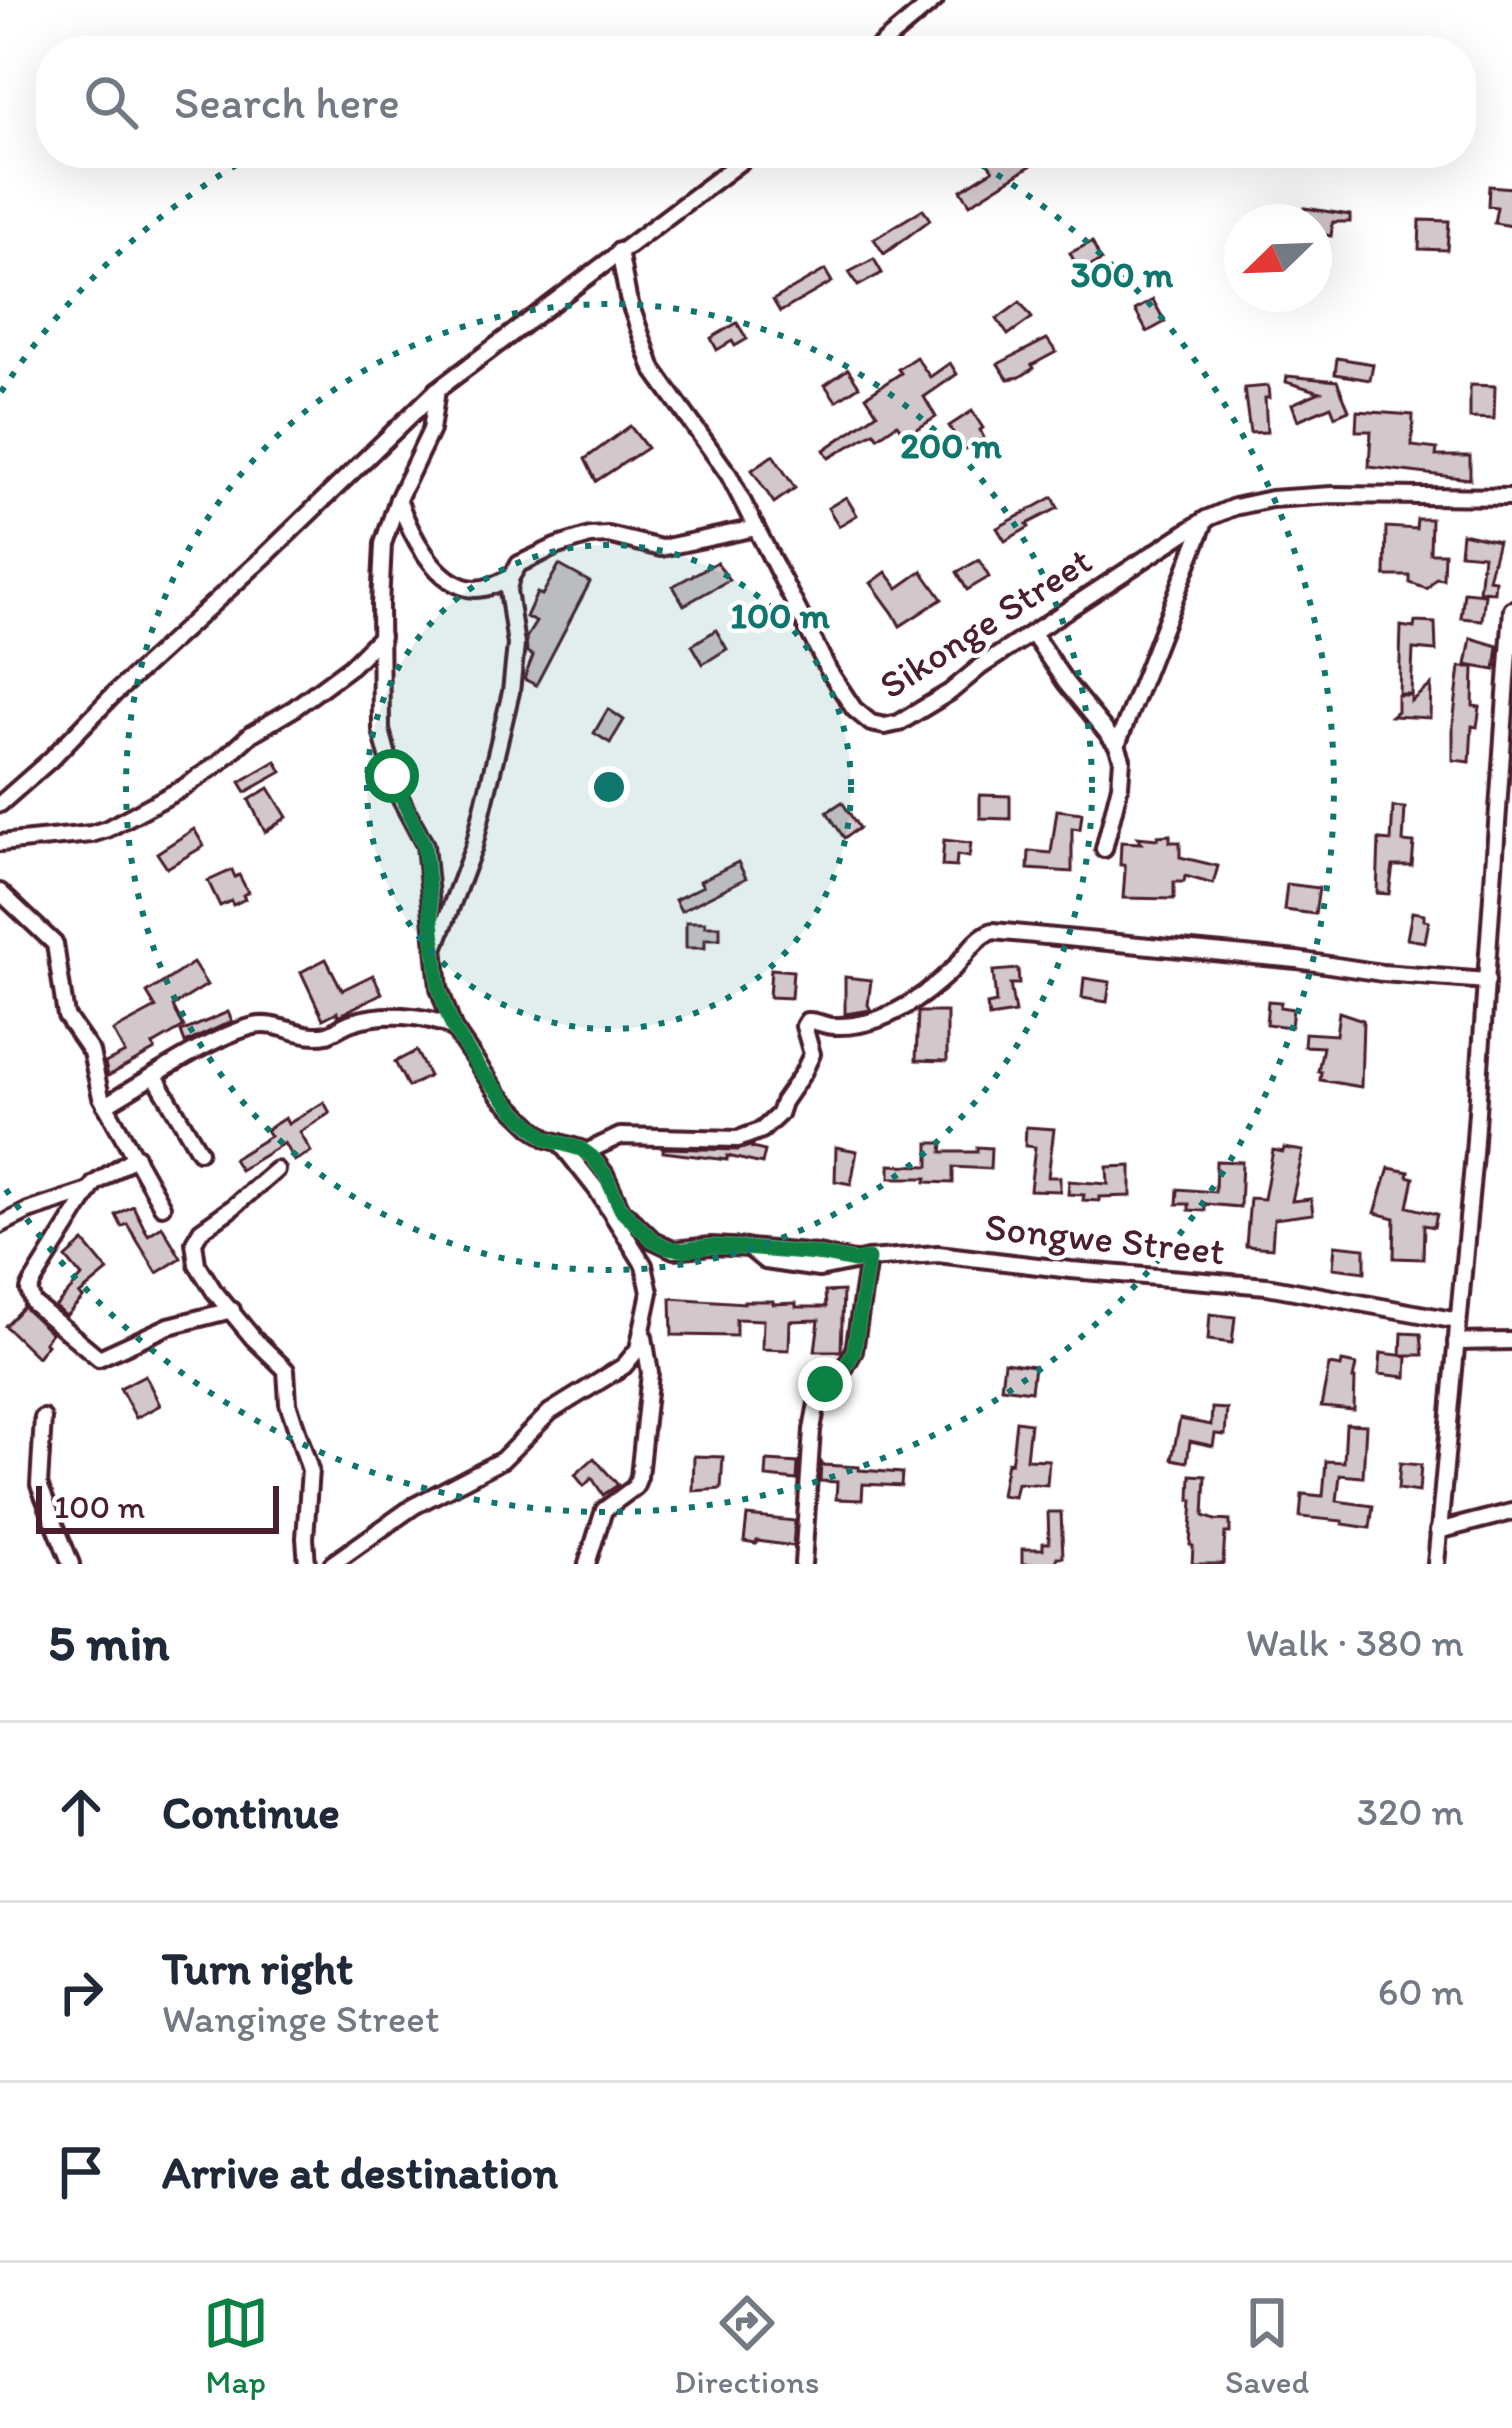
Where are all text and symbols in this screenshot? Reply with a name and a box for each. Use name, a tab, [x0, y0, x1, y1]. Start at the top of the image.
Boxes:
search box	[36, 36, 1476, 168]
icon: search	[78, 69, 144, 135]
text: Search here	[174, 75, 400, 129]
north arrow	[1224, 204, 1332, 312]
text: 300 m	[1071, 253, 1174, 296]
text: 200 m	[900, 424, 1003, 467]
street label: Sikonge Street	[870, 536, 1100, 708]
text: 100 m	[730, 594, 830, 637]
route start	[365, 749, 419, 803]
centre of rings	[588, 766, 630, 808]
street label: Songwe Street	[983, 1203, 1227, 1274]
route end	[798, 1357, 852, 1411]
scale bar	[36, 1480, 279, 1533]
text: 100 m	[54, 1487, 145, 1526]
text: 5 min	[48, 1612, 169, 1673]
text: Walk · 380 m	[1246, 1619, 1464, 1666]
icon: ahead	[48, 1779, 114, 1845]
text: Continue	[162, 1785, 340, 1839]
text: 320 m	[1357, 1788, 1464, 1835]
text: Turn right	[162, 1941, 353, 1995]
icon: right	[48, 1959, 114, 2025]
text: 60 m	[1378, 1968, 1464, 2015]
text: Wanginge Street	[162, 1995, 440, 2042]
icon: arrive	[48, 2139, 114, 2205]
text: Arrive at destination	[162, 2145, 558, 2199]
tab: Map	[203, 2290, 269, 2401]
tab: Directions	[674, 2290, 819, 2401]
tab: Saved	[1225, 2290, 1309, 2401]

